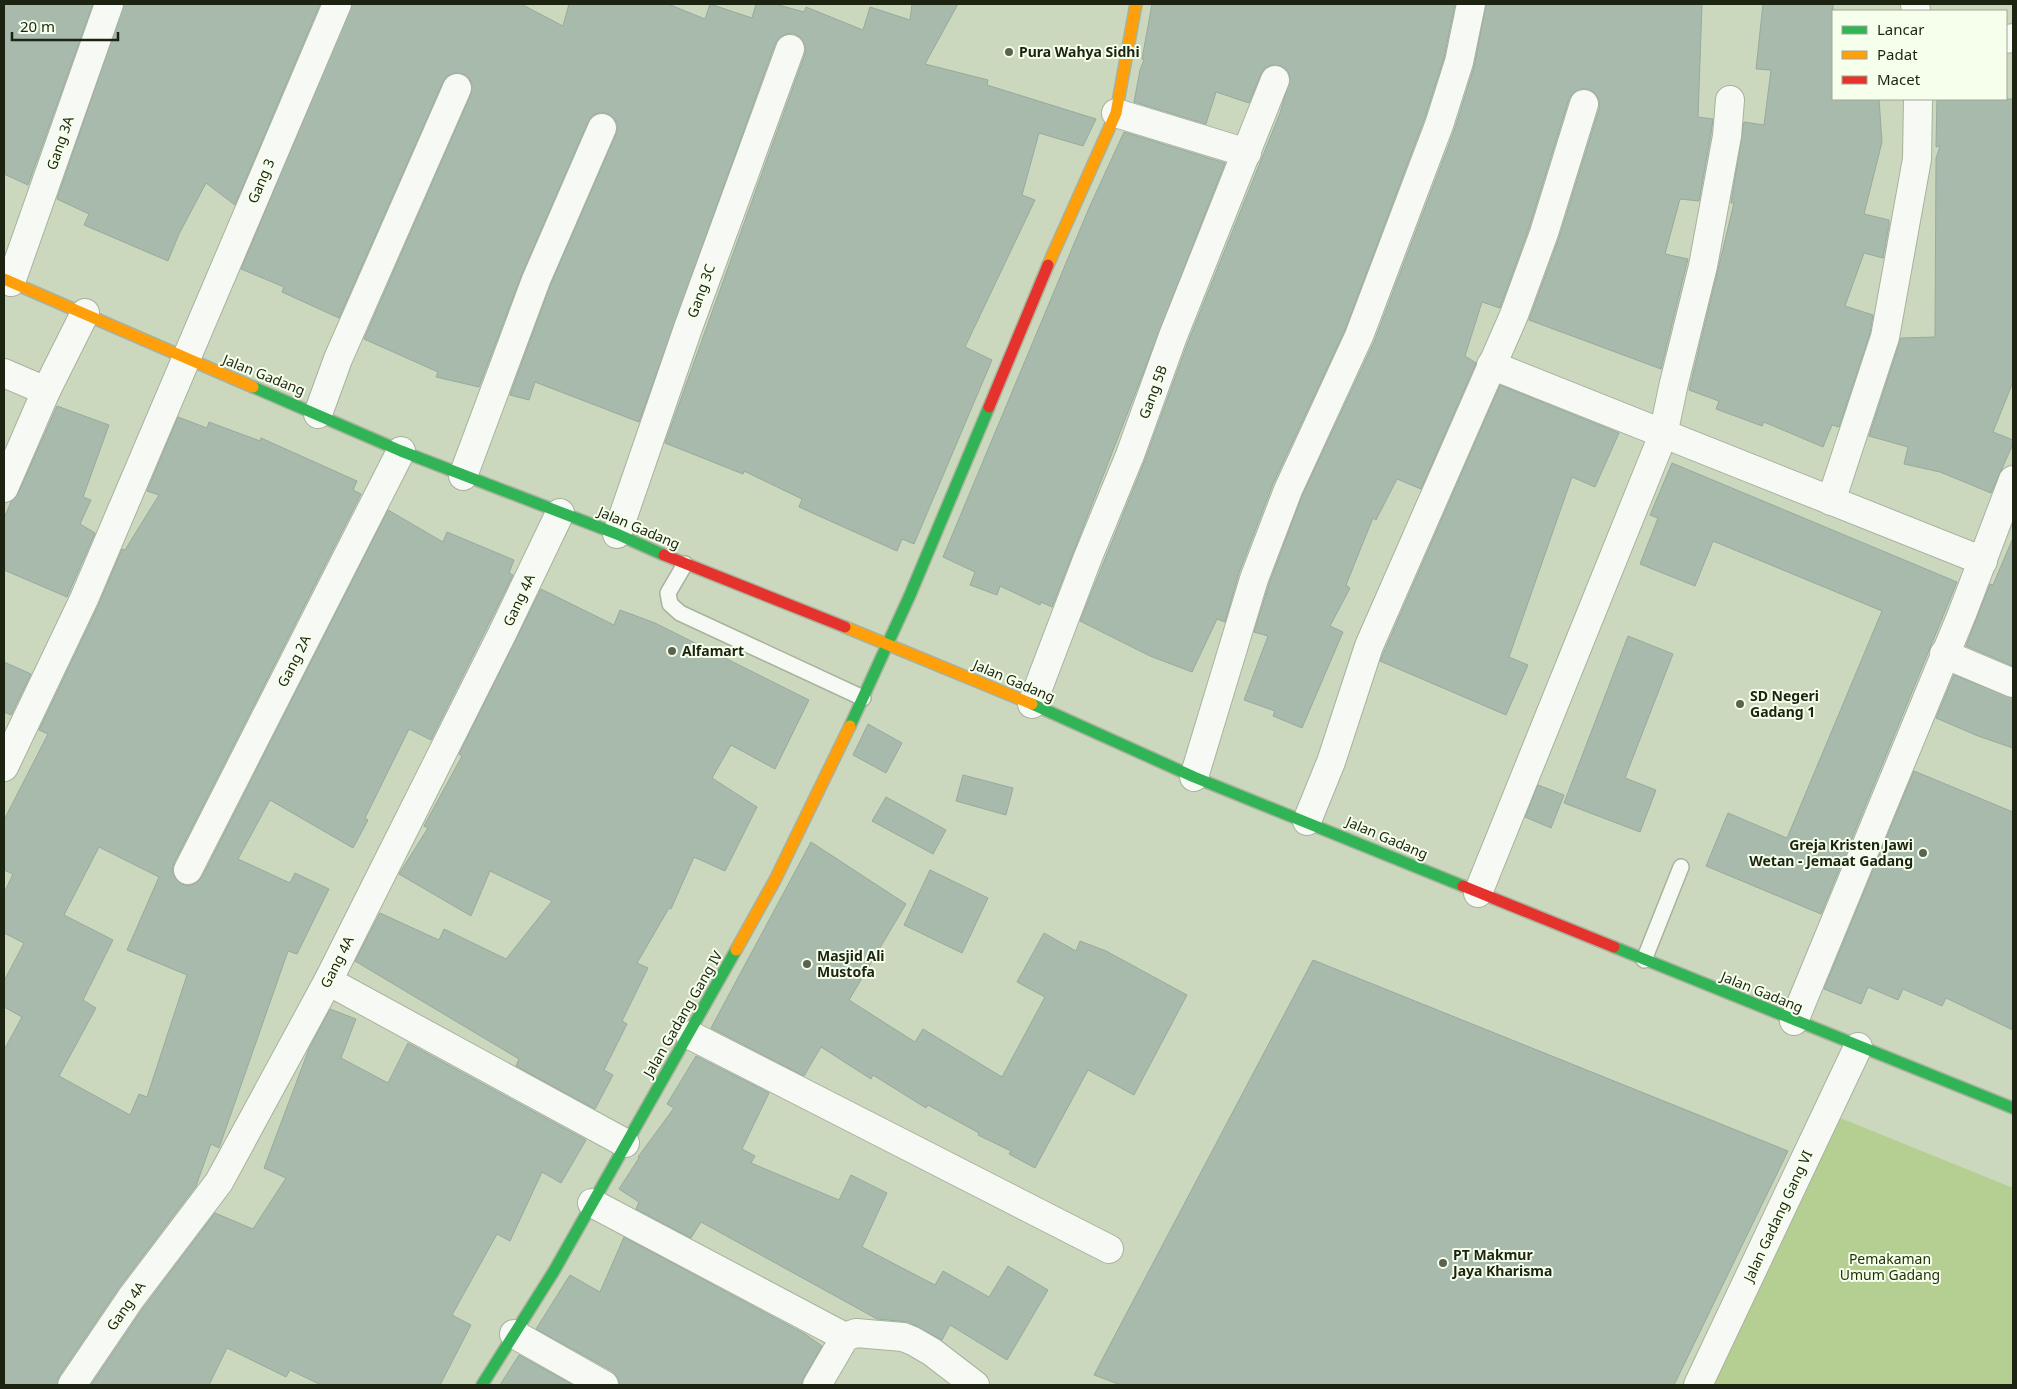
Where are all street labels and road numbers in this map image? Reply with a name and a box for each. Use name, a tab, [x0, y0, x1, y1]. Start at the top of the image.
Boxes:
street label: Gang 3A	[41, 113, 78, 172]
street label: Gang 3	[243, 155, 278, 206]
street label: Gang 3C	[682, 261, 719, 320]
street label: Jalan Gadang	[218, 349, 308, 400]
street label: Gang 5B	[1134, 362, 1171, 421]
street label: Jalan Gadang	[593, 501, 683, 553]
street label: Gang 4A	[498, 570, 539, 629]
street label: Gang 2A	[272, 632, 315, 690]
street label: Jalan Gadang	[968, 654, 1058, 706]
street label: Jalan Gadang	[1341, 811, 1431, 863]
street label: Gang 4A	[315, 933, 358, 991]
street label: Jalan Gadang Gang IV	[638, 947, 727, 1082]
street label: Jalan Gadang	[1716, 966, 1806, 1017]
street label: Jalan Gadang Gang VI	[1738, 1147, 1816, 1286]
street label: Gang 4A	[102, 1277, 149, 1334]

